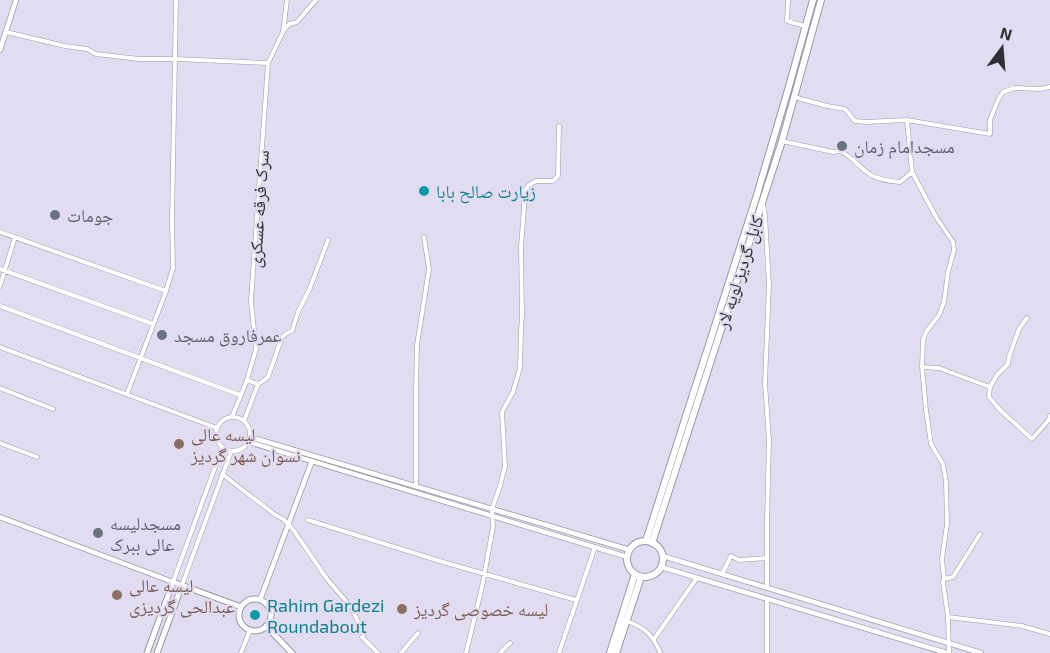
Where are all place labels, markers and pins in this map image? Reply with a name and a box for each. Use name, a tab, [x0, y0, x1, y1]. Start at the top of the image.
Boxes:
place label: مسجدامام زمان	[854, 135, 955, 159]
marker: مسجدامام زمان	[835, 139, 849, 153]
place label: زیارت صالح بابا	[436, 180, 536, 204]
marker: زیارت صالح بابا	[417, 184, 431, 198]
place label: جومات	[67, 204, 114, 226]
marker: جومات	[48, 208, 62, 222]
place label: عمرفاروق مسجد	[174, 324, 282, 347]
marker: عمرفاروق مسجد	[155, 328, 169, 342]
place label: لیسه عالی نسوان شهر گردیز	[190, 423, 301, 467]
marker: لیسه عالی نسوان شهر گردیز	[172, 437, 186, 451]
place label: مسجدلیسه عالی ببرک	[110, 512, 181, 556]
marker: مسجدلیسه عالی ببرک	[91, 526, 105, 540]
place label: لیسه عالی عبدالحی گردیزی	[129, 574, 235, 618]
marker: لیسه عالی عبدالحی گردیزی	[110, 588, 124, 602]
place label: Rahim Gardezi Roundabout	[267, 594, 385, 637]
place label: لیسه خصوصی گردیز	[413, 598, 548, 621]
marker: لیسه خصوصی گردیز	[395, 602, 409, 616]
marker: Rahim Gardezi Roundabout	[248, 608, 262, 622]

